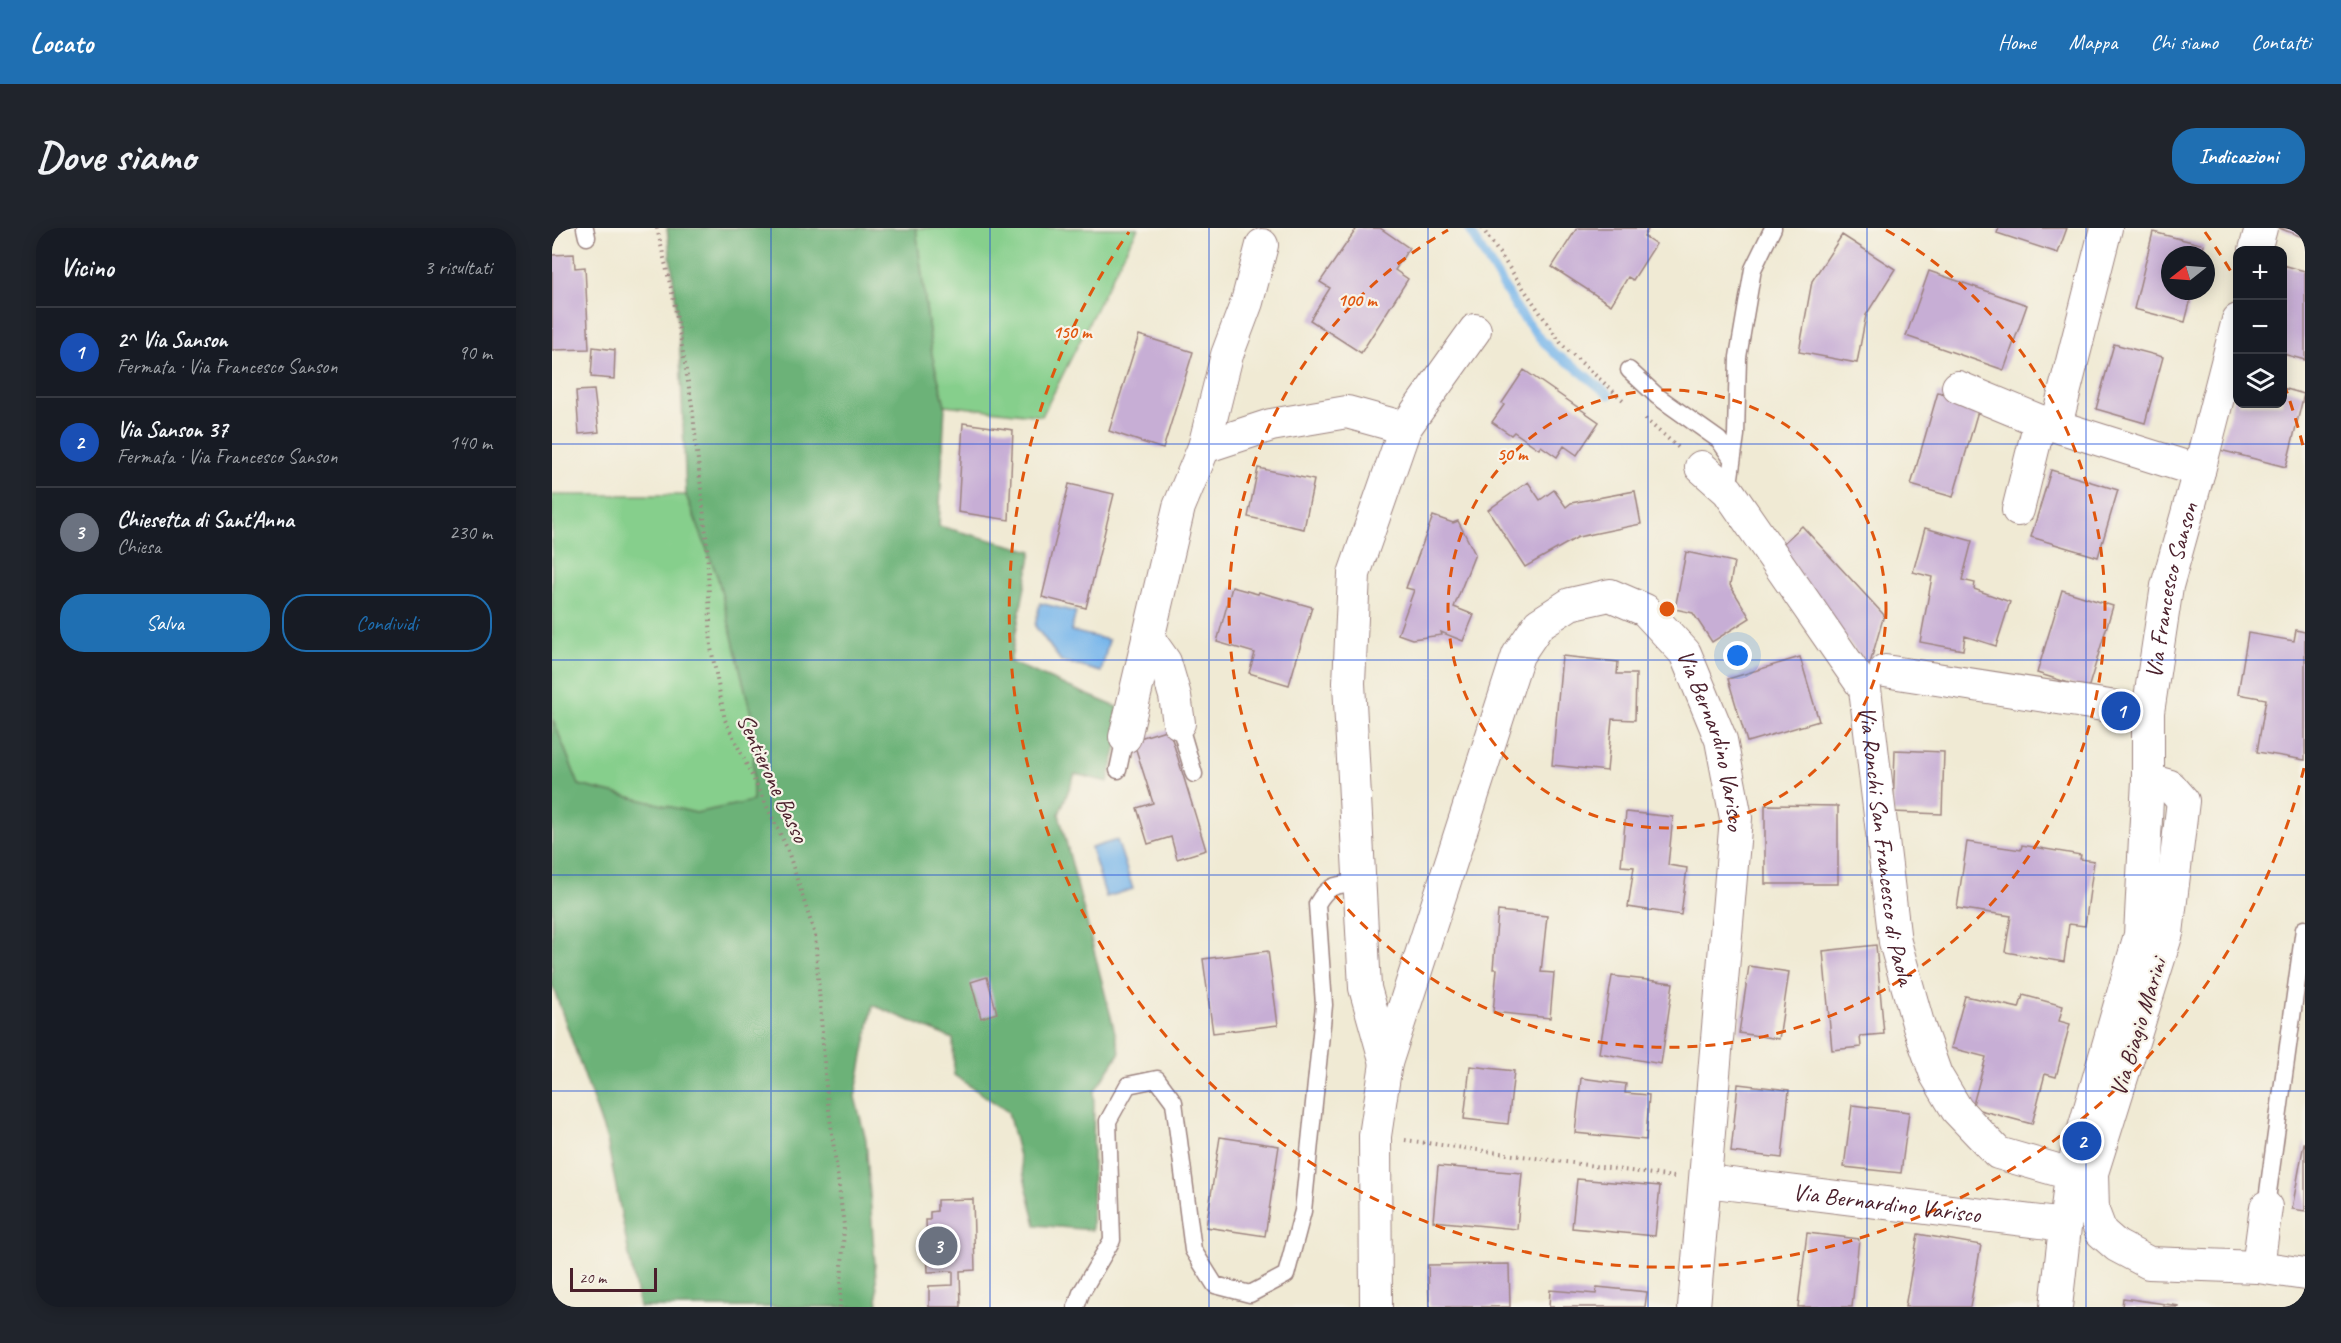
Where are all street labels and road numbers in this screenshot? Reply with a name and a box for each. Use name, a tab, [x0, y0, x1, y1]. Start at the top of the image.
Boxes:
street label: Via Francesco Sanson	[2138, 499, 2205, 680]
street label: Via Bernardino Varisco	[1670, 645, 1751, 834]
street label: Via Ronchi San Francesco di Paola	[1852, 705, 1922, 990]
street label: Sentierone Basso	[730, 709, 817, 849]
street label: Via Biagio Marini	[2103, 951, 2174, 1099]
street label: Via Bernardino Varisco	[1791, 1177, 1984, 1230]

